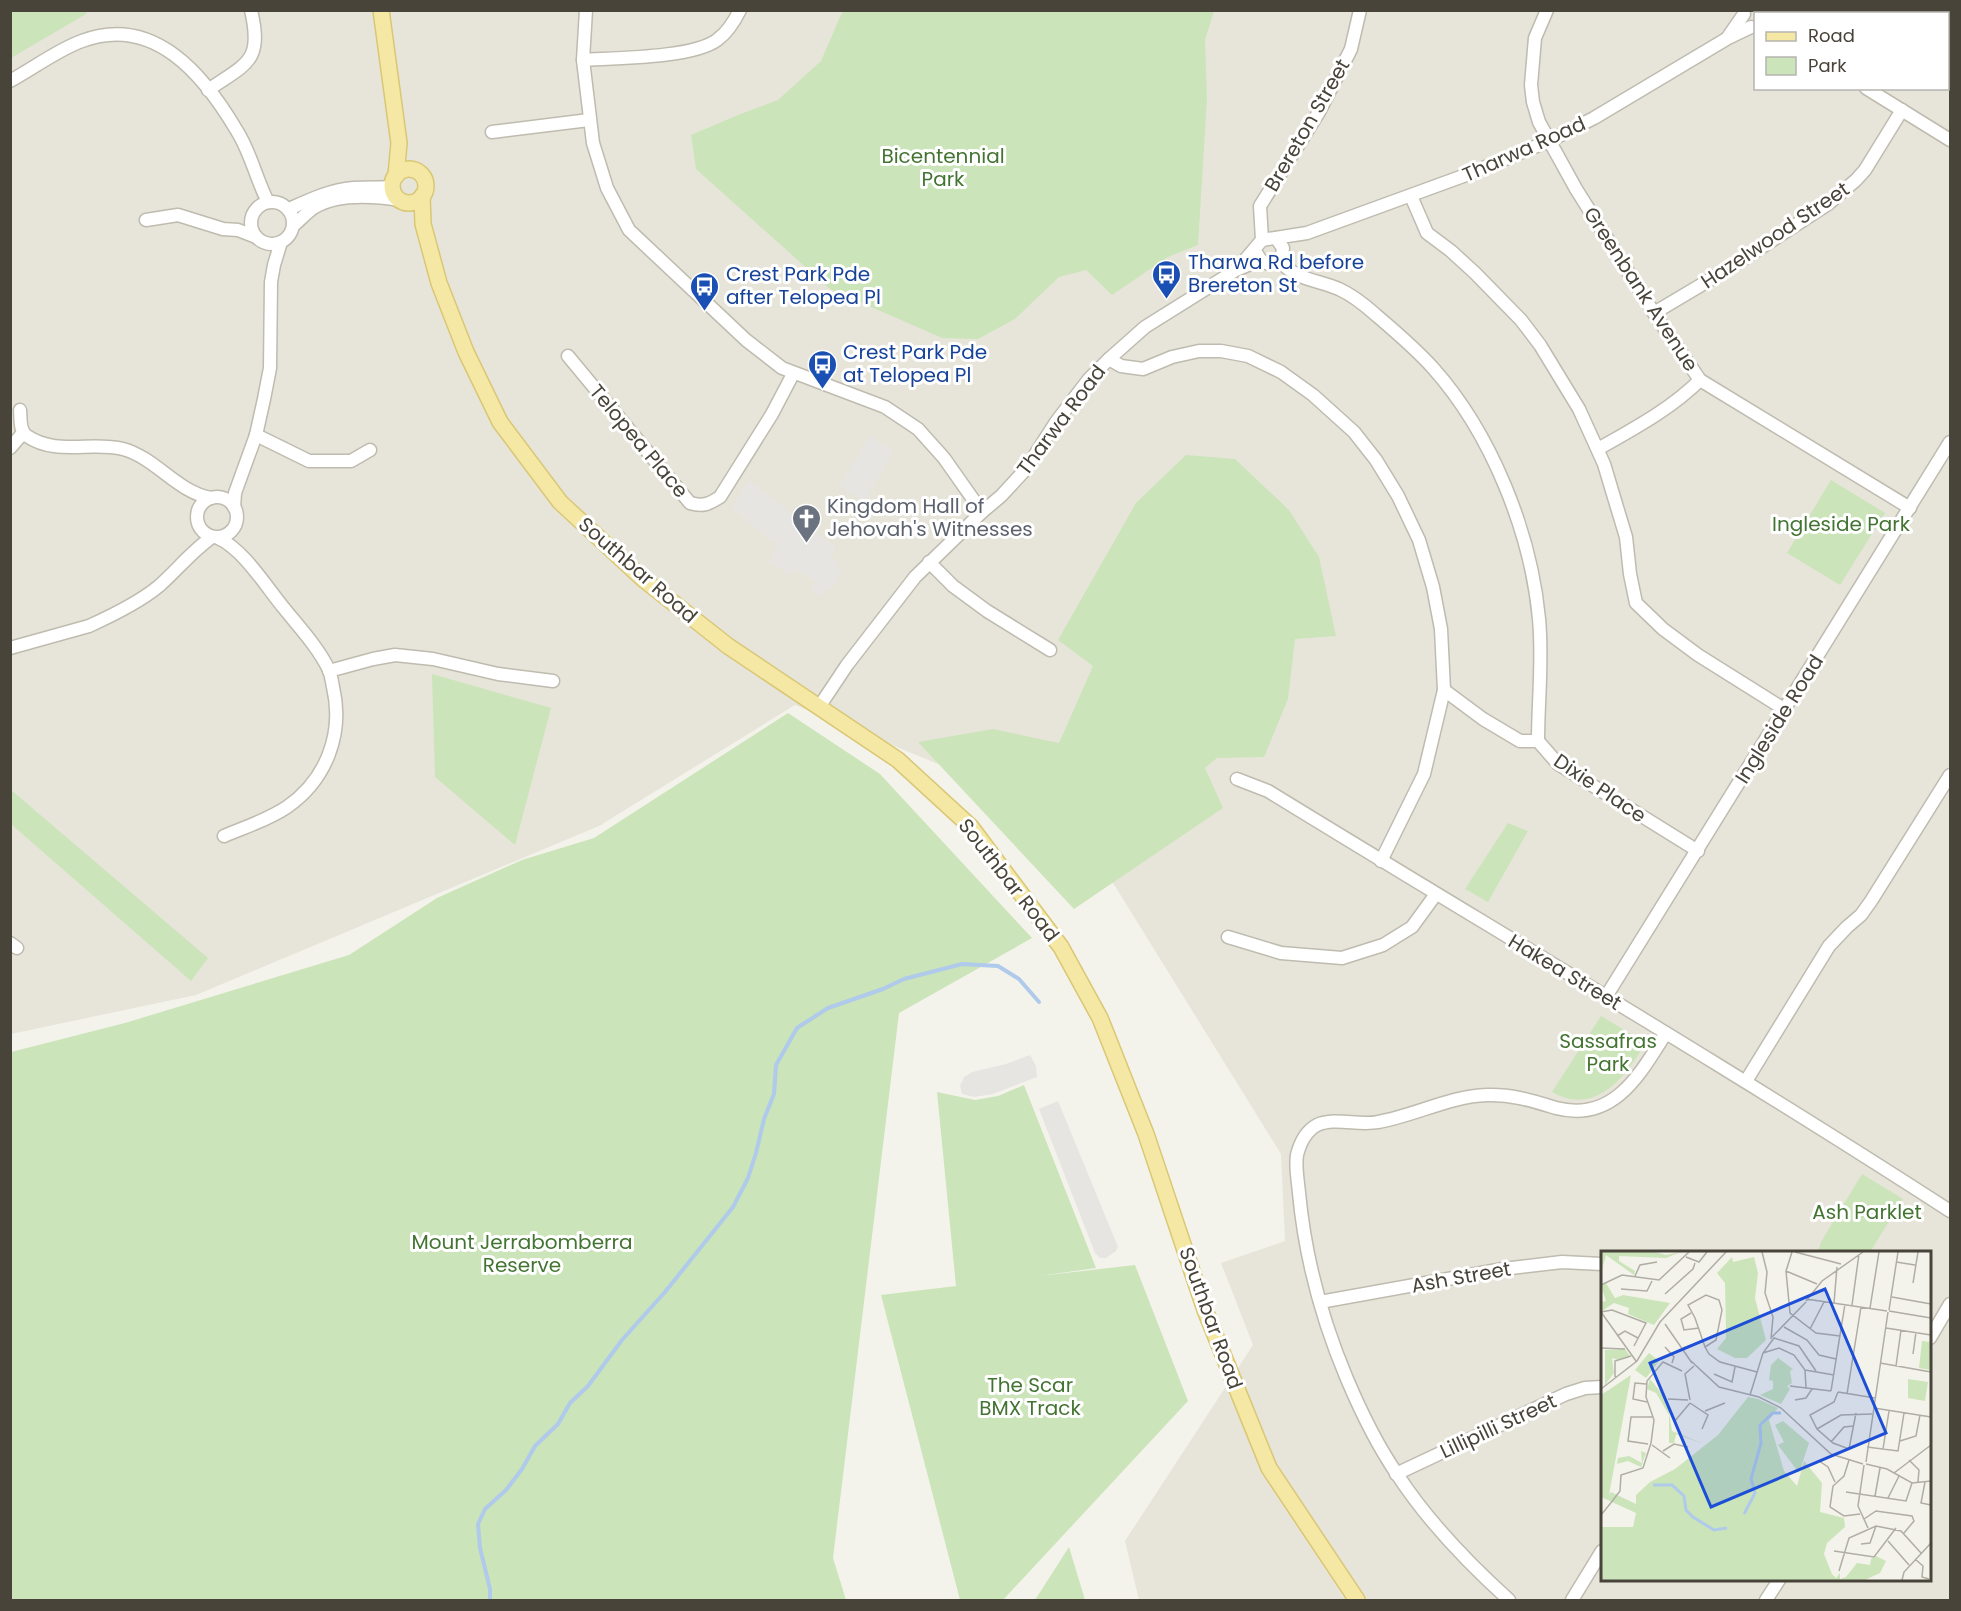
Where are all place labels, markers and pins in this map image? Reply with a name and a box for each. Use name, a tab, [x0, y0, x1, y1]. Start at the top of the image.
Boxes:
place label: Tharwa Rd before Brereton St	[1188, 248, 1364, 299]
bus stop icon: Tharwa Rd before Brereton St	[1151, 258, 1183, 300]
place label: Crest Park Pde after Telopea Pl	[726, 260, 881, 311]
bus stop icon: Crest Park Pde after Telopea Pl	[689, 270, 721, 312]
place label: Crest Park Pde at Telopea Pl	[843, 338, 987, 389]
bus stop icon: Crest Park Pde at Telopea Pl	[806, 348, 838, 390]
place label: Kingdom Hall of Jehovah's Witnesses	[827, 492, 1033, 543]
church icon: Kingdom Hall of Jehovah's Witnesses	[790, 502, 822, 544]

